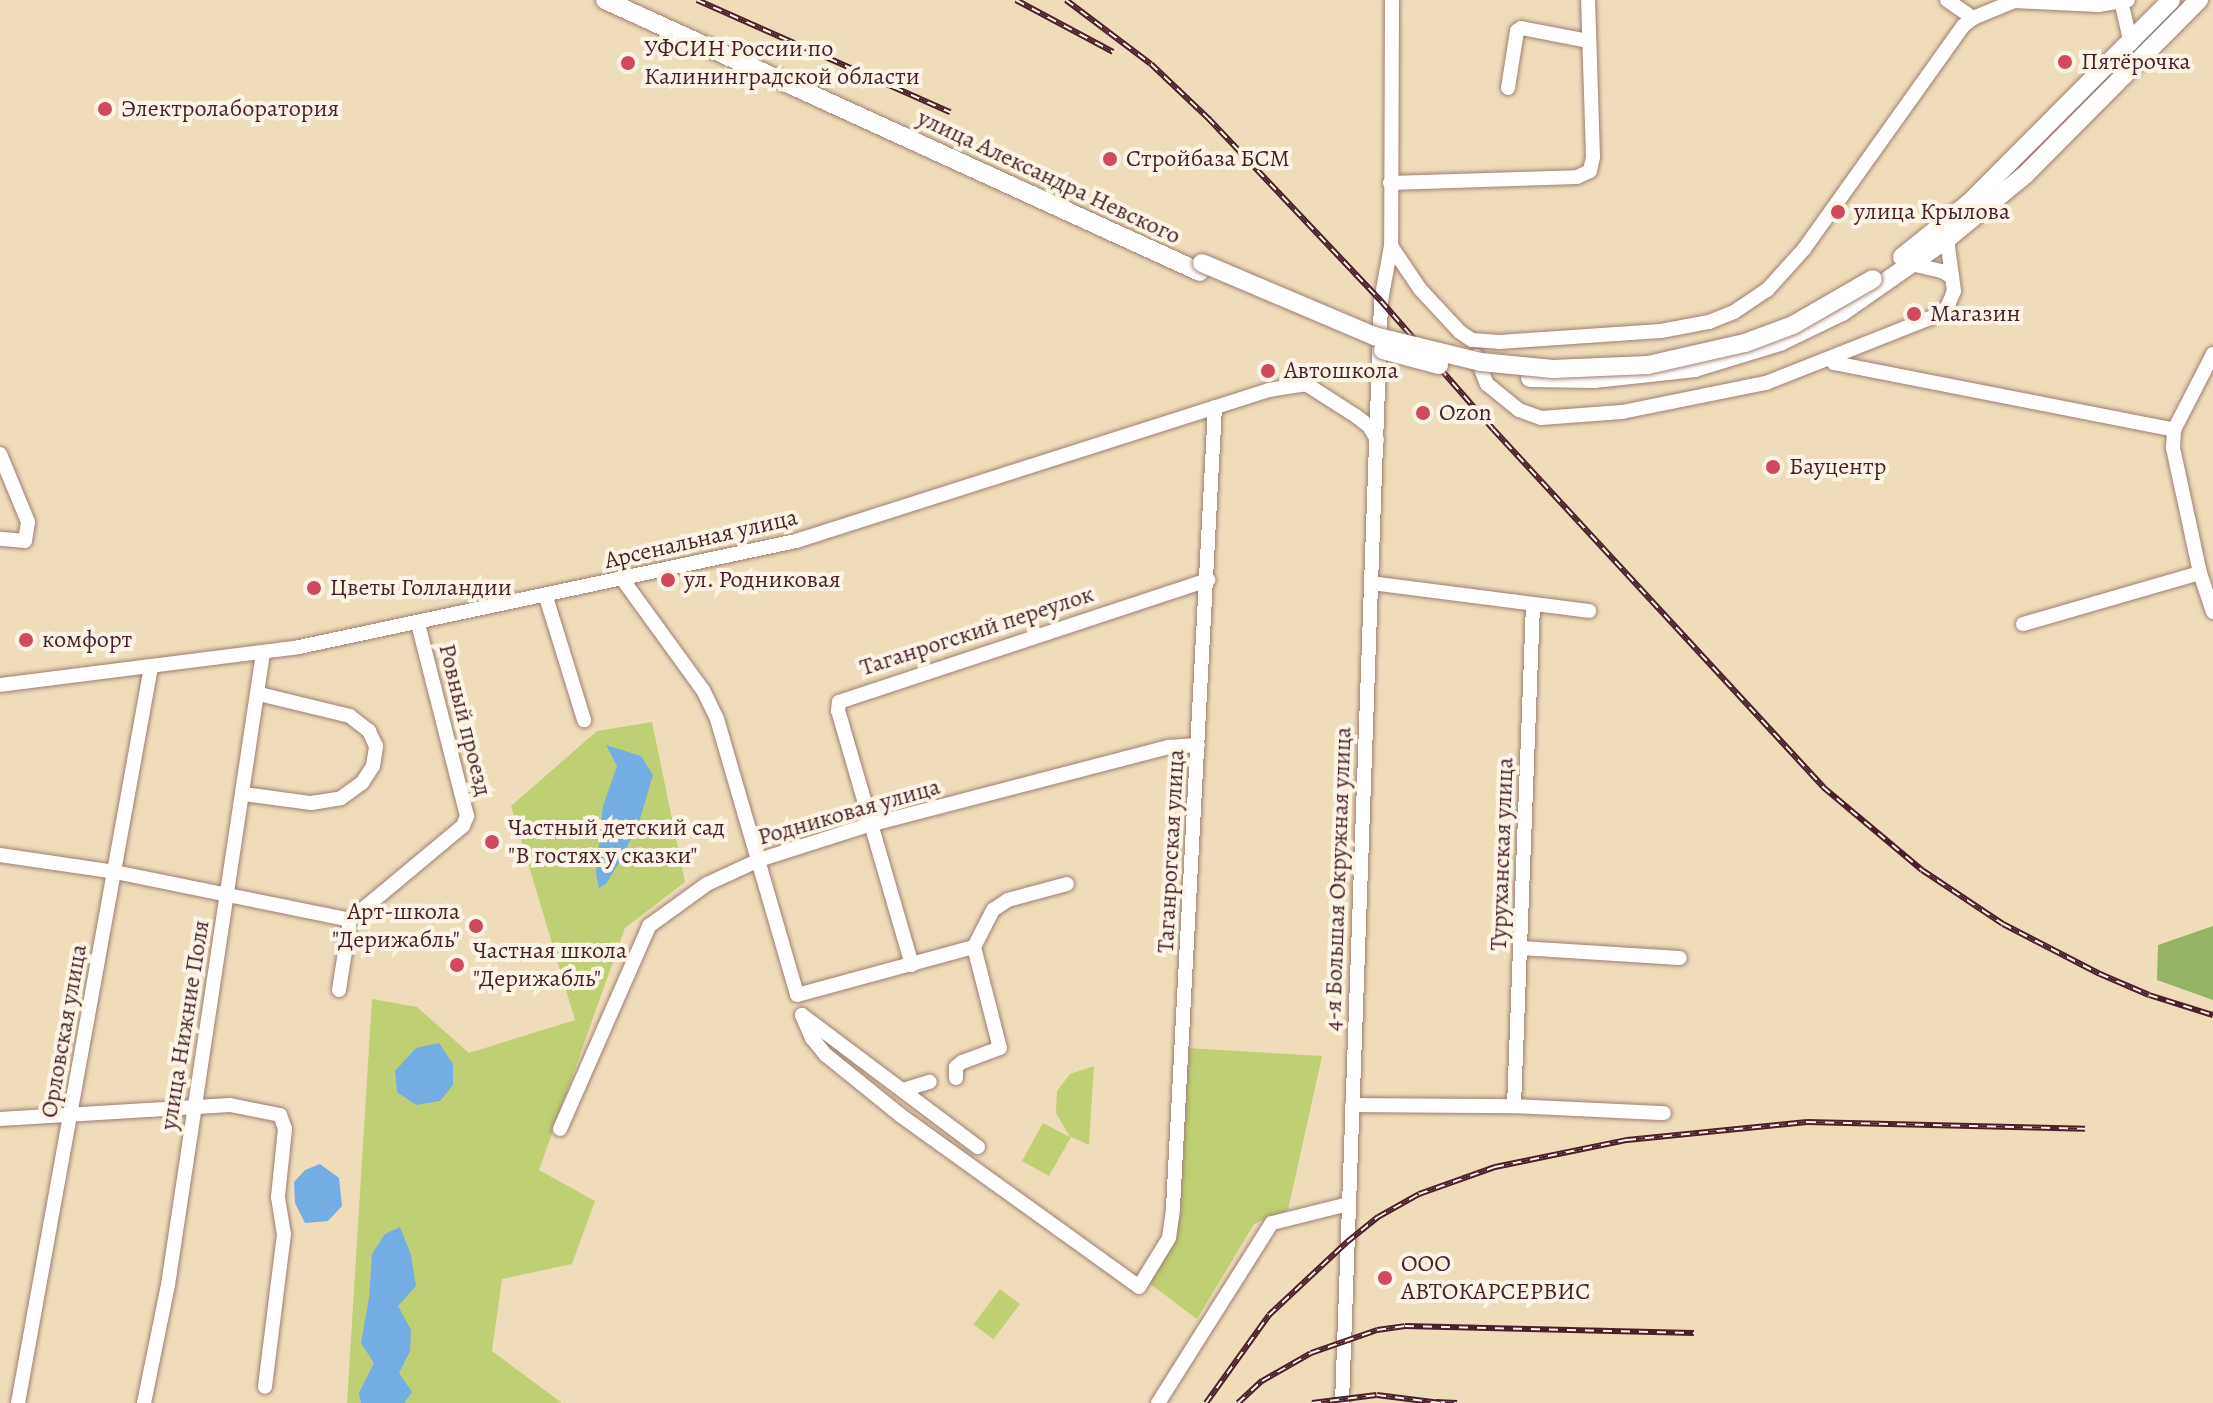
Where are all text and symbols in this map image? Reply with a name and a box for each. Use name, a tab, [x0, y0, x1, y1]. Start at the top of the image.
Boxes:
place label: УФСИН России по Калининградской области	[644, 35, 920, 91]
place label: Пятёрочка	[2081, 48, 2191, 76]
marker: Пятёрочка	[2056, 53, 2074, 71]
marker: УФСИН России по Калининградской области	[619, 54, 637, 72]
place label: Электролаборатория	[121, 95, 339, 123]
marker: Электролаборатория	[96, 100, 114, 118]
street label: улица Александра Невского	[913, 103, 1185, 251]
place label: Стройбаза БСМ	[1126, 145, 1290, 173]
marker: Стройбаза БСМ	[1101, 150, 1119, 168]
place label: улица Крылова	[1854, 198, 2010, 226]
marker: улица Крылова	[1829, 203, 1847, 221]
place label: Магазин	[1930, 300, 2021, 328]
marker: Магазин	[1905, 305, 1923, 323]
place label: Автошкола	[1284, 357, 1398, 385]
marker: Автошкола	[1259, 362, 1277, 380]
place label: Ozon	[1439, 399, 1492, 427]
marker: Ozon	[1414, 404, 1432, 422]
place label: Бауцентр	[1789, 453, 1886, 481]
marker: Бауцентр	[1764, 458, 1782, 476]
street label: Арсенальная улица	[602, 503, 800, 575]
place label: ул. Родниковая	[684, 566, 841, 594]
marker: ул. Родниковая	[659, 571, 677, 589]
place label: Цветы Голландии	[330, 574, 512, 602]
marker: Цветы Голландии	[305, 579, 323, 597]
street label: Таганрогский переулок	[856, 580, 1098, 682]
place label: комфорт	[42, 626, 132, 654]
marker: комфорт	[17, 631, 35, 649]
street label: Ровный проезд	[432, 641, 498, 799]
street label: 4-я Большая Окружная улица	[1318, 726, 1358, 1032]
street label: Таганрогская улица	[1151, 748, 1191, 954]
street label: Туруханская улица	[1484, 757, 1520, 951]
street label: Родниковая улица	[755, 772, 943, 852]
place label: Частный детский сад "В гостях у сказки"	[508, 814, 725, 870]
marker: Частный детский сад "В гостях у сказки"	[483, 833, 501, 851]
place label: Арт-школа "Дерижабль"	[332, 898, 460, 954]
marker: Арт-школа "Дерижабль"	[467, 917, 485, 935]
street label: улица Нижние Поля	[154, 918, 216, 1132]
place label: Частная школа "Дерижабль"	[473, 937, 627, 993]
street label: Орловская улица	[35, 942, 93, 1120]
marker: Частная школа "Дерижабль"	[448, 956, 466, 974]
place label: ООО АВТОКАРСЕРВИС	[1401, 1250, 1590, 1306]
marker: ООО АВТОКАРСЕРВИС	[1376, 1269, 1394, 1287]

